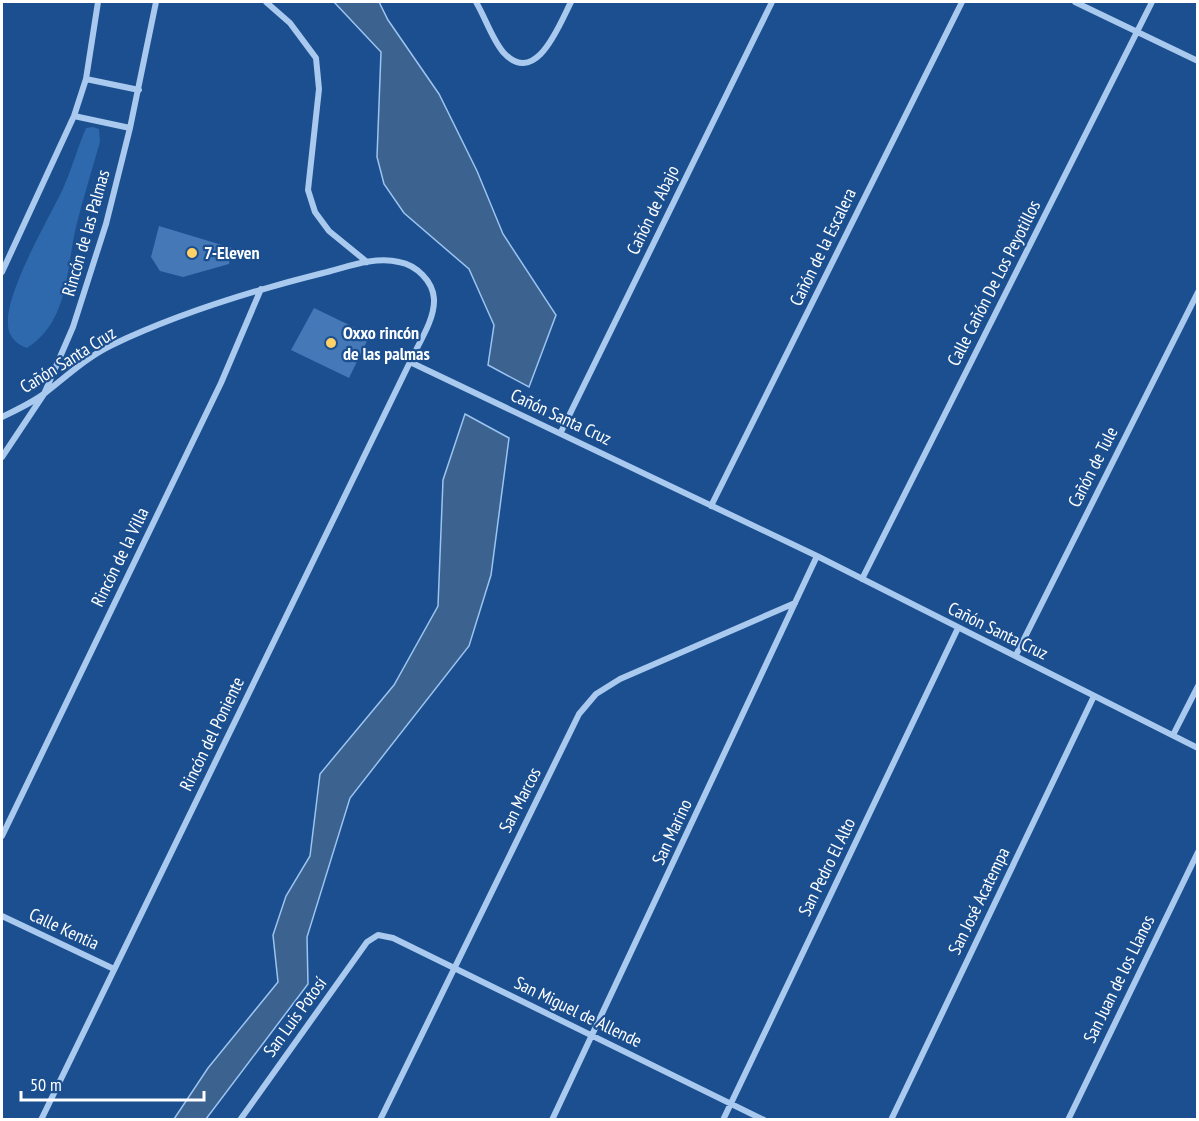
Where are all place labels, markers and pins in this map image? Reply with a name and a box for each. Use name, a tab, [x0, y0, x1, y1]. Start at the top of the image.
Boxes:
place label: 7-Eleven	[204, 241, 260, 264]
marker: 7-Eleven	[185, 246, 199, 260]
place label: Oxxo rincón de las palmas	[343, 321, 430, 365]
marker: Oxxo rincón de las palmas	[324, 336, 338, 350]

